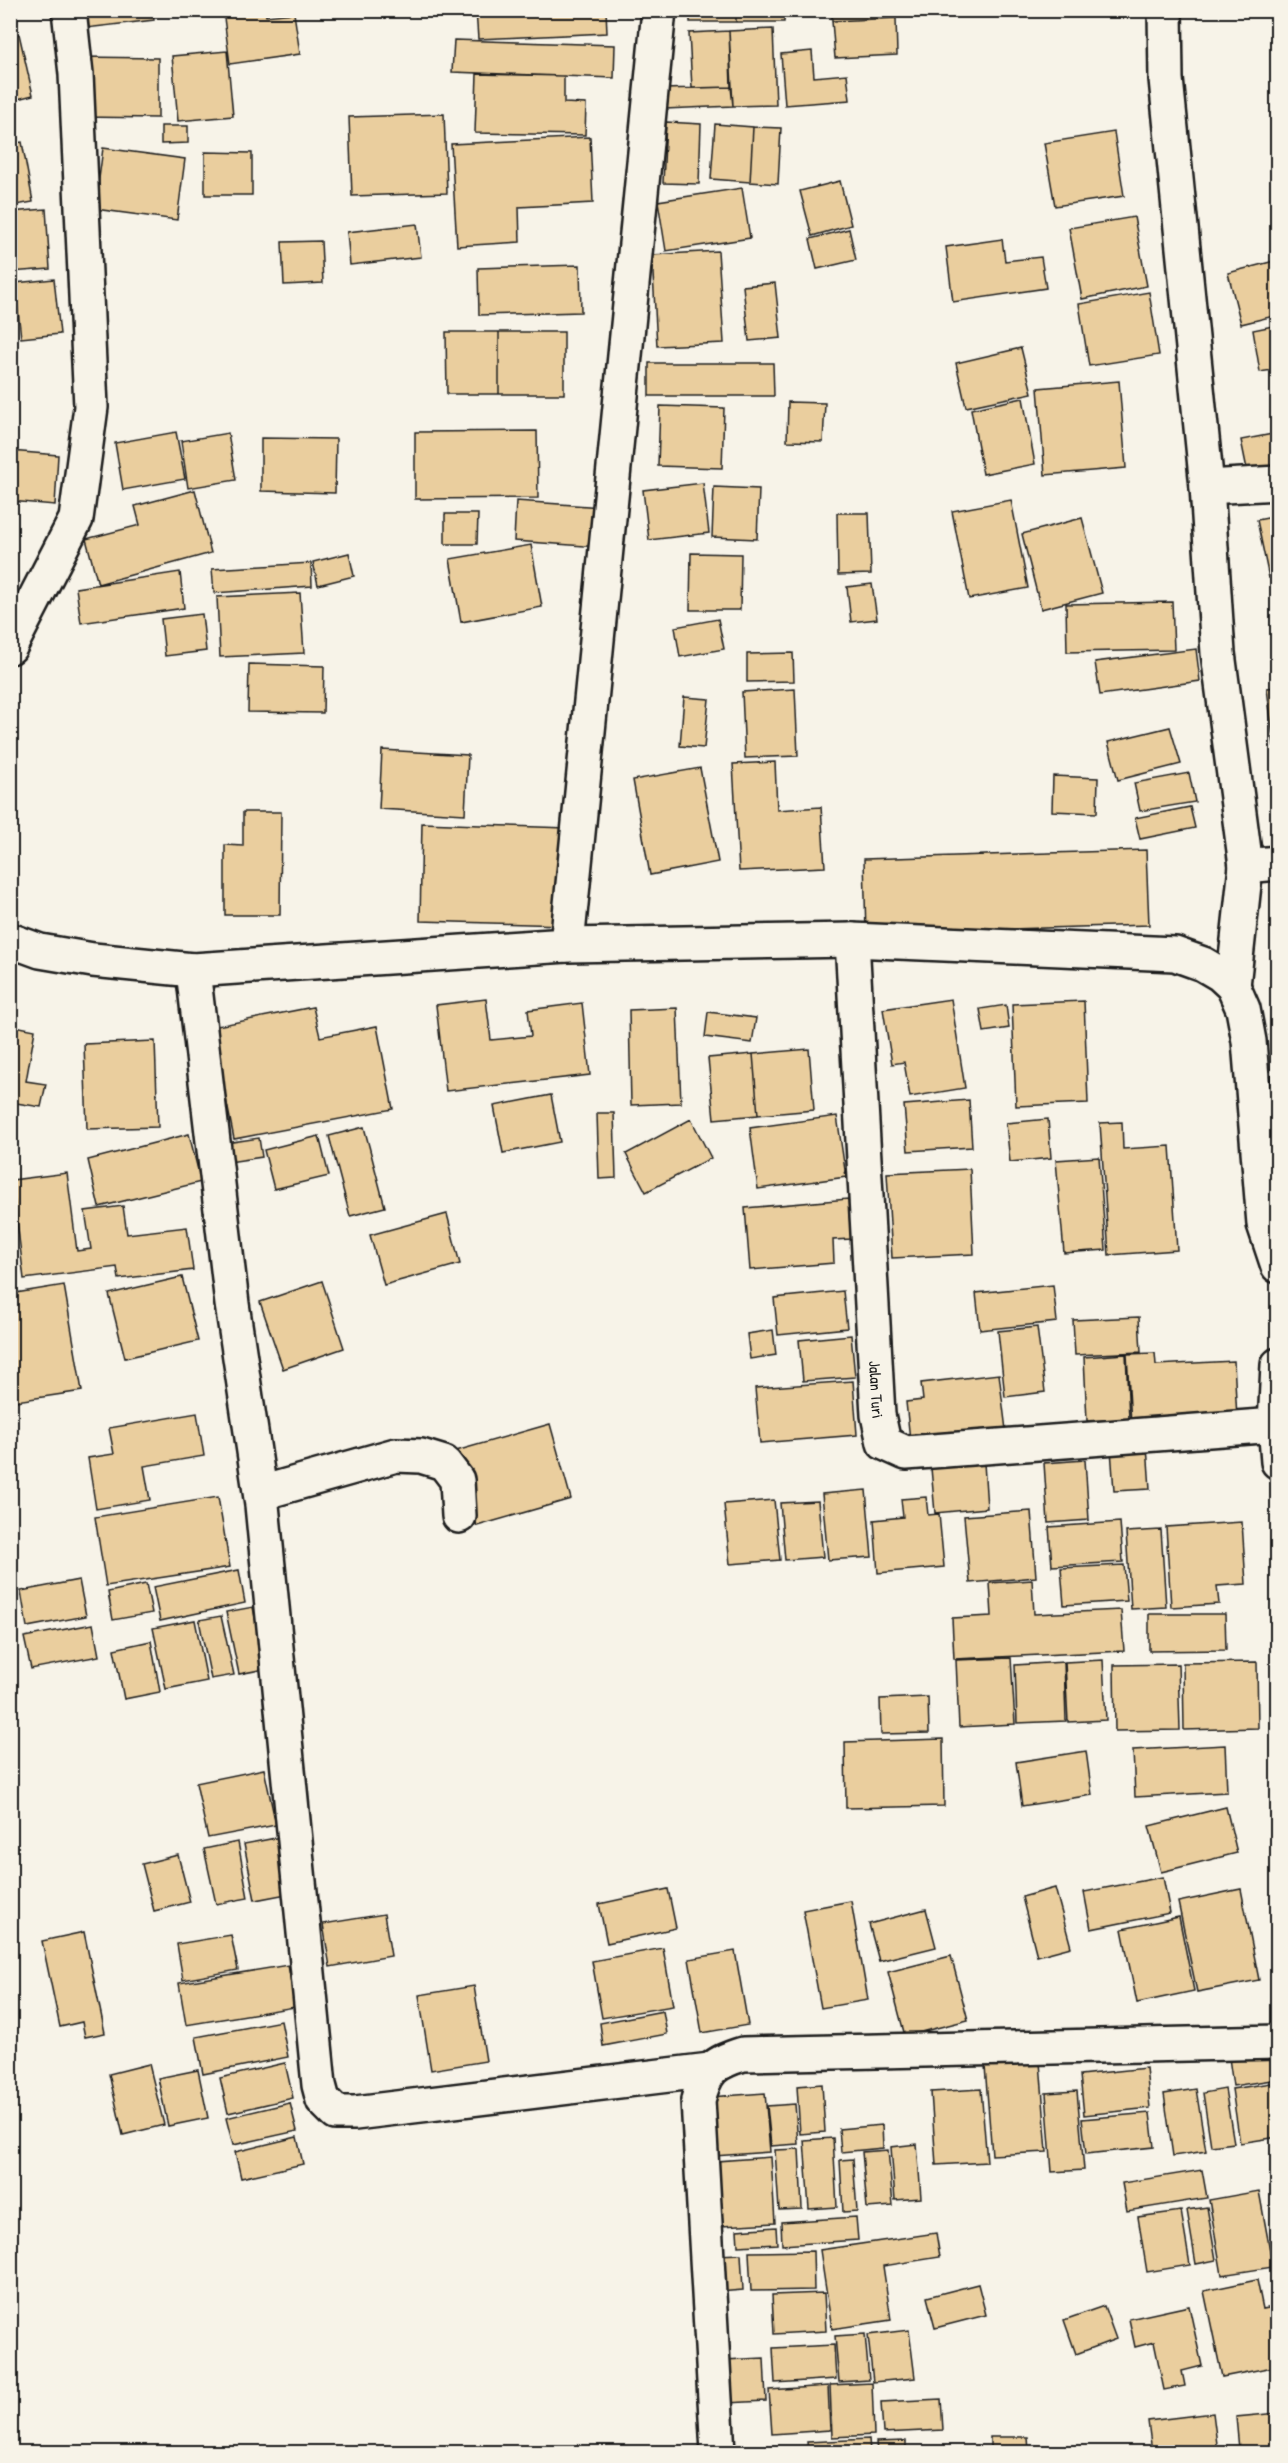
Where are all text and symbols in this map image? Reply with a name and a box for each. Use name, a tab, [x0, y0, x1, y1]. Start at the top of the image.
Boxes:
street label: Jalan Turi	[864, 1360, 889, 1420]

